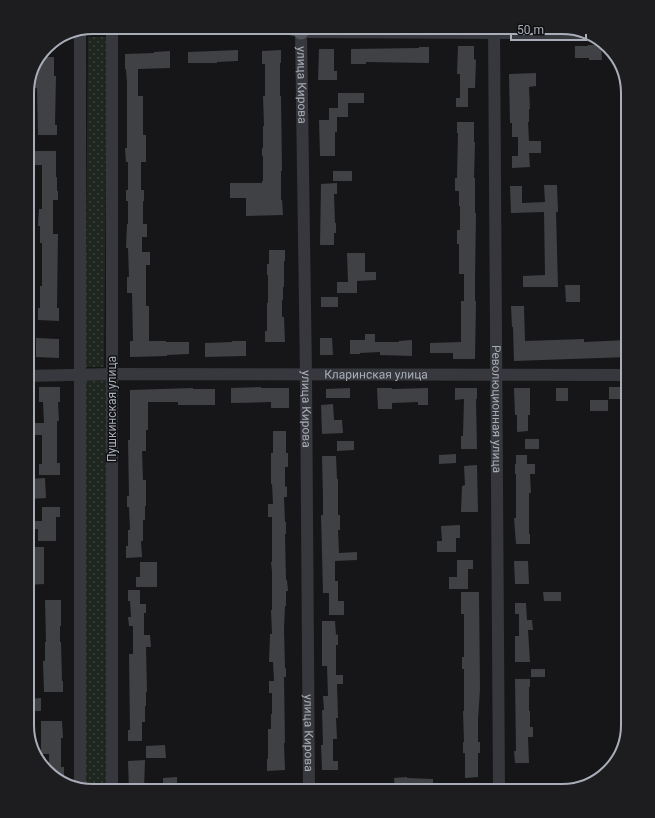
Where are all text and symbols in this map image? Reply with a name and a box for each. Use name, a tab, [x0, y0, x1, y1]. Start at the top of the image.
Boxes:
scale bar	[511, 16, 586, 42]
text: 50 m	[517, 23, 544, 37]
street label: улица Кирова	[294, 46, 309, 124]
street label: Революционная улица	[489, 345, 504, 473]
street label: Пушкинская улица	[105, 356, 119, 462]
street label: Кларинская улица	[324, 367, 428, 382]
street label: улица Кирова	[299, 370, 314, 448]
street label: улица Кирова	[301, 694, 316, 772]

